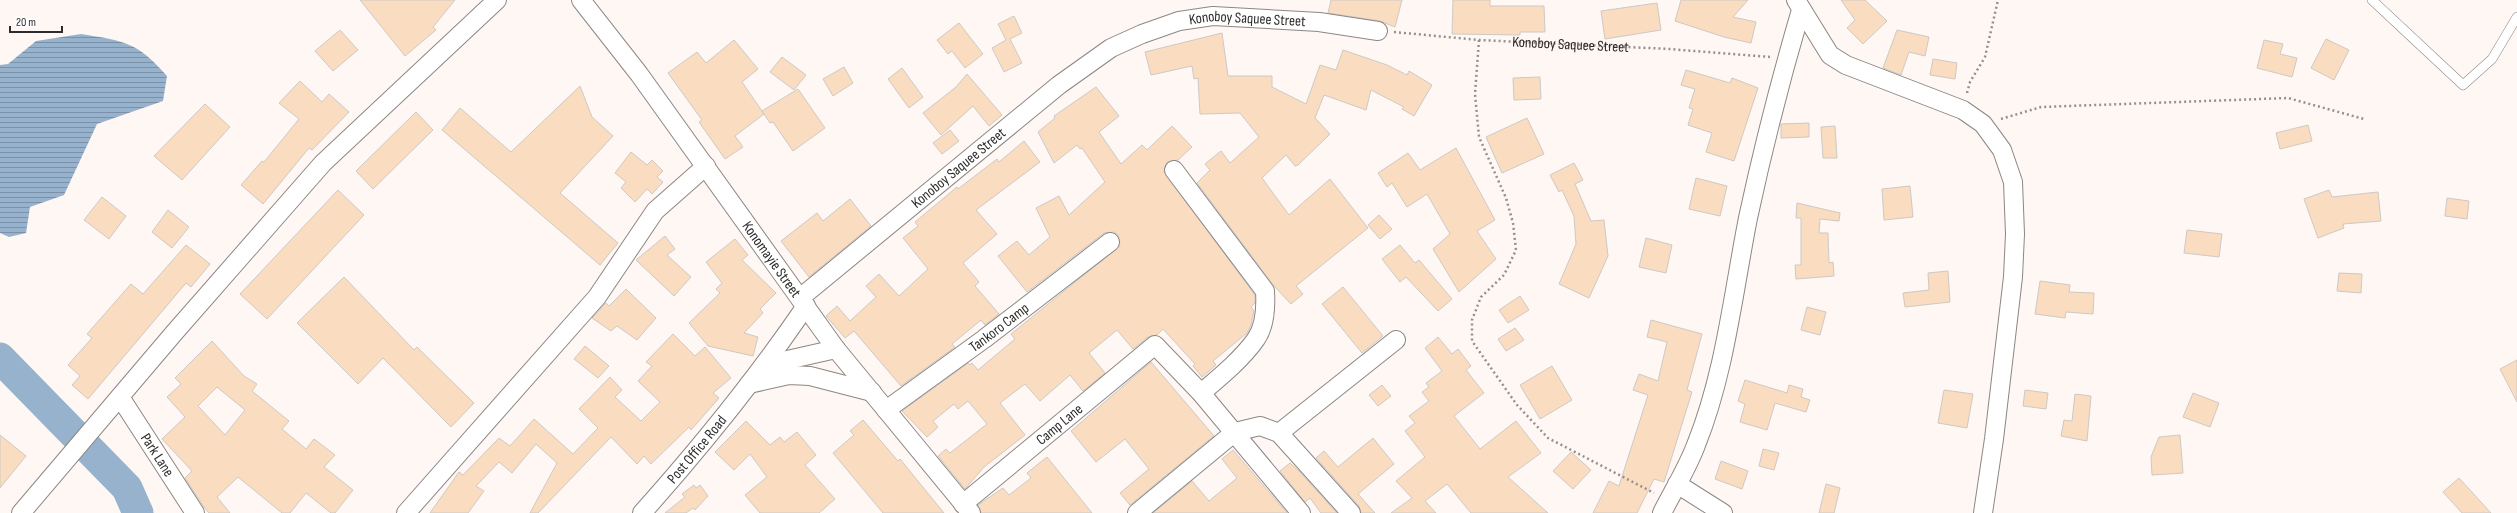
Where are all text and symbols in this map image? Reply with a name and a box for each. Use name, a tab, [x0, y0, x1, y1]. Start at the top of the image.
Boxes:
street label: Konoboy Saquee Street	[1188, 7, 1306, 31]
scale bar	[10, 8, 62, 34]
text: 20 m	[16, 15, 36, 30]
street label: Konoboy Saquee Street	[1512, 33, 1630, 57]
street label: Konoboy Saquee Street	[908, 123, 1010, 213]
street label: Konomayie Street	[738, 218, 805, 302]
street label: Tankoro Camp	[966, 299, 1033, 357]
street label: Camp Lane	[1032, 400, 1087, 449]
street label: Post Office Road	[663, 412, 731, 488]
street label: Park Lane	[136, 430, 178, 481]

